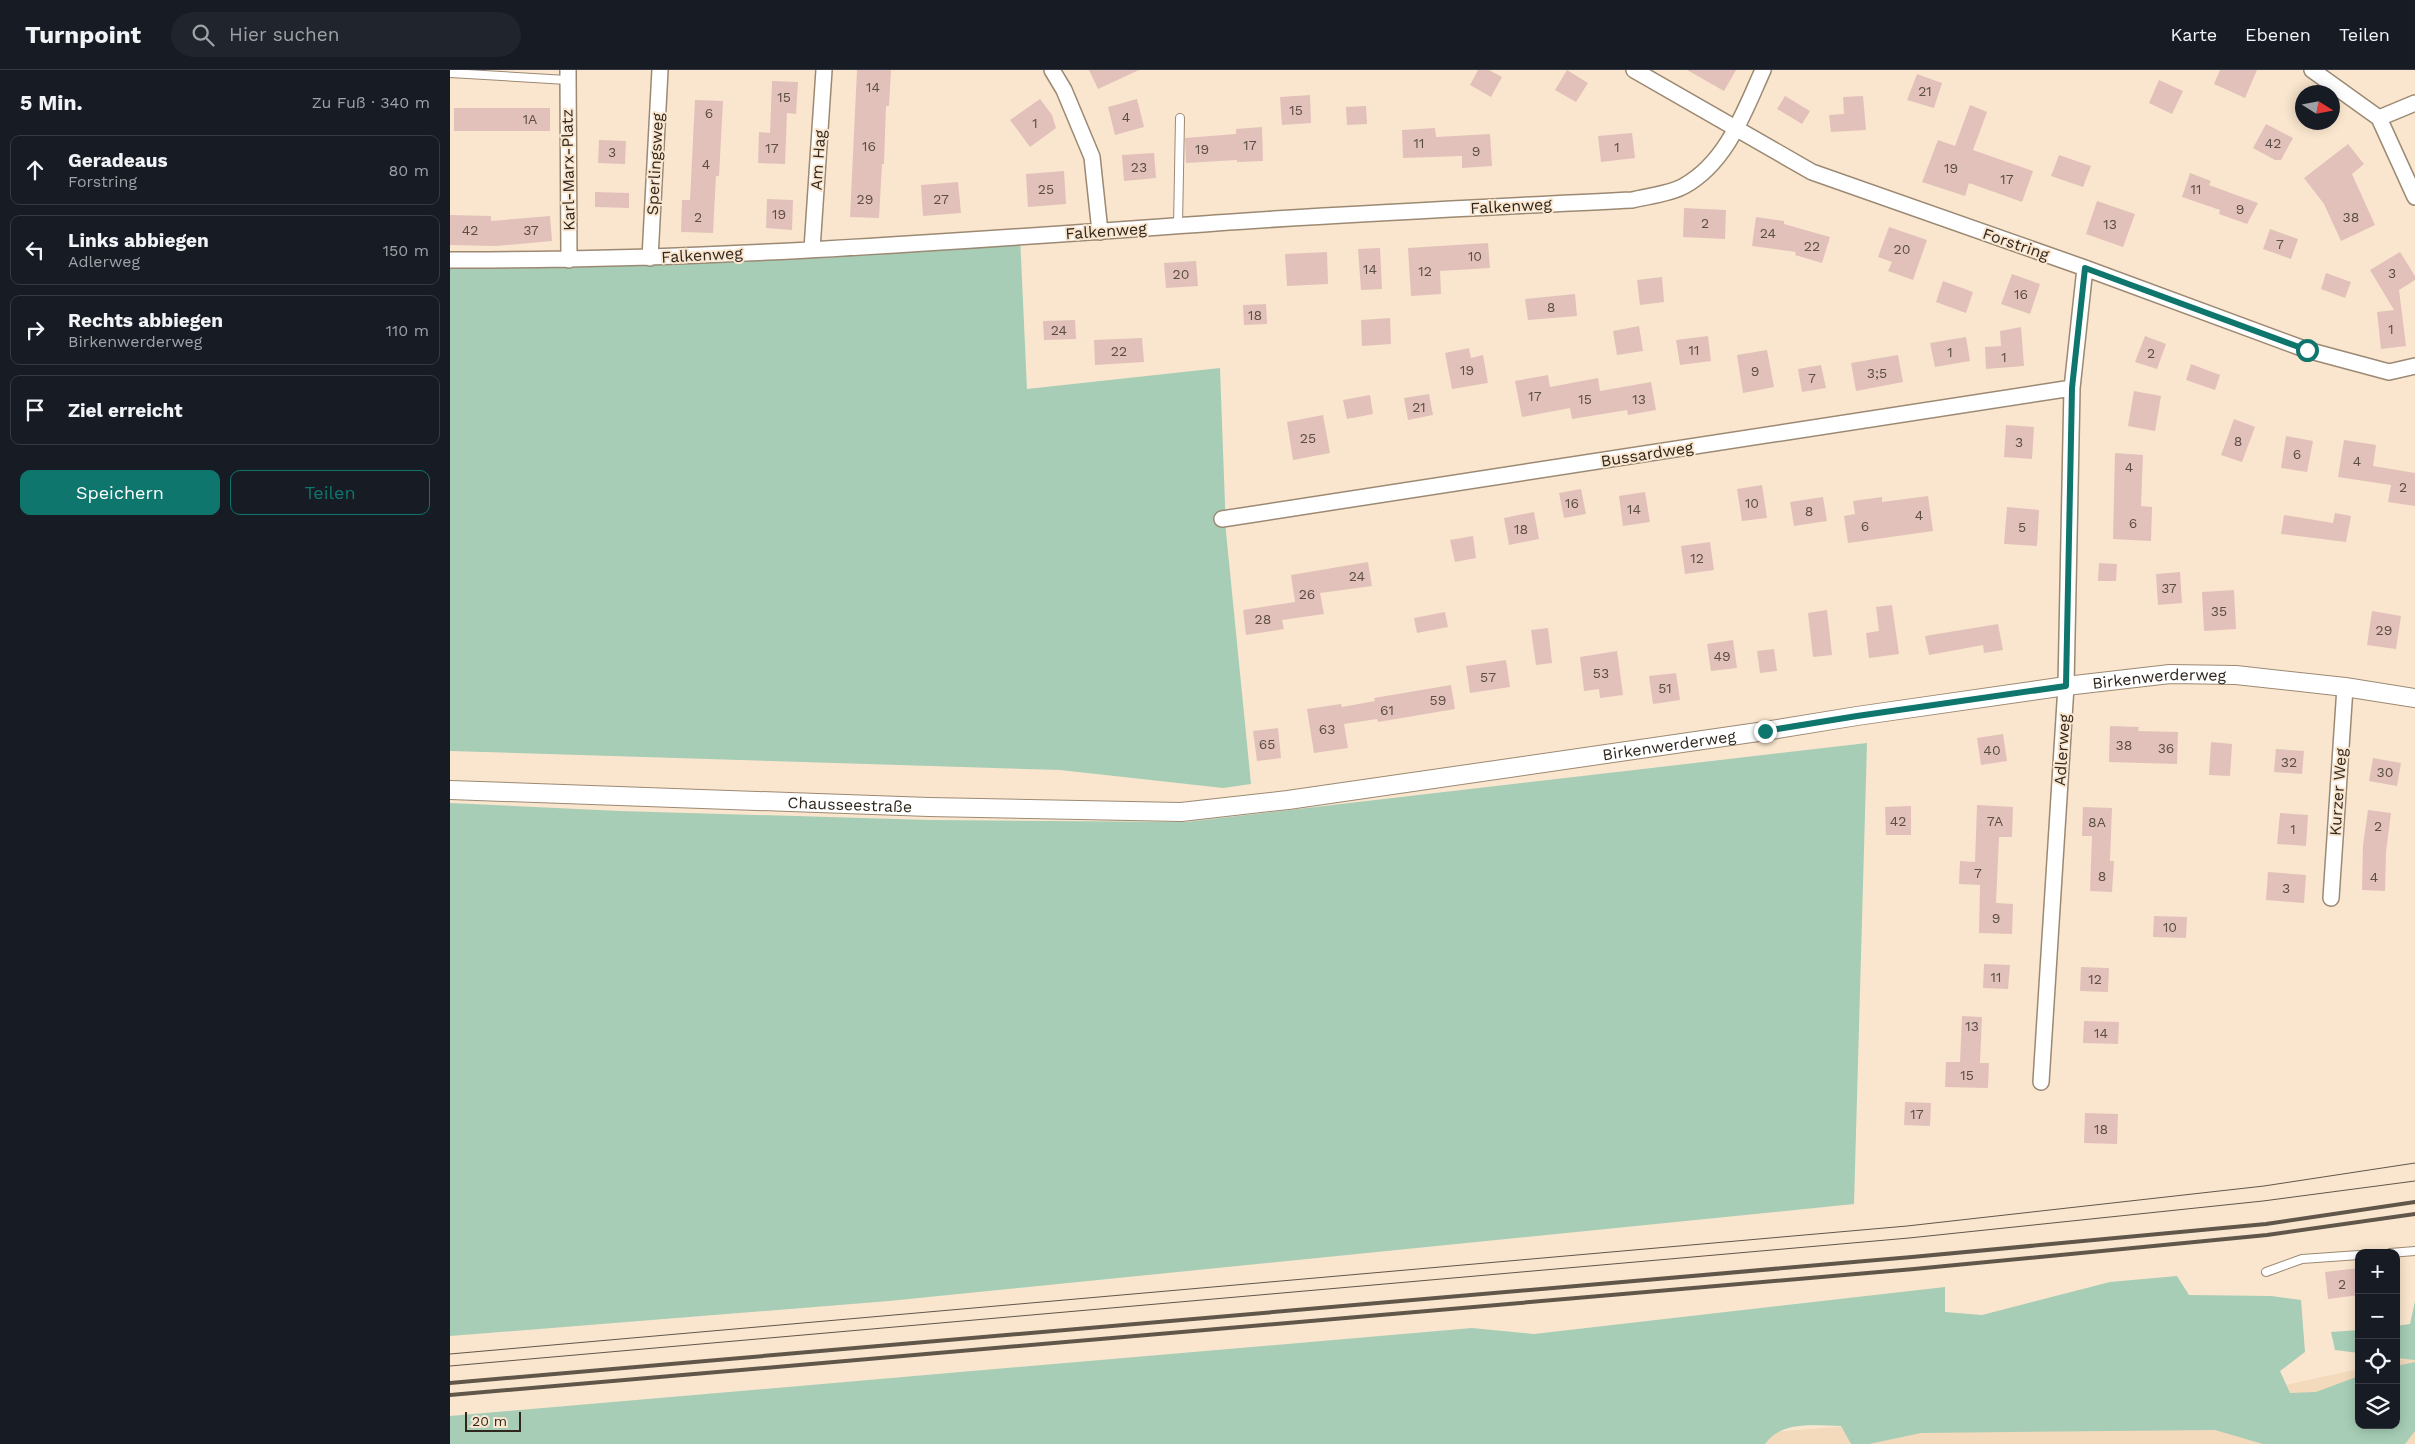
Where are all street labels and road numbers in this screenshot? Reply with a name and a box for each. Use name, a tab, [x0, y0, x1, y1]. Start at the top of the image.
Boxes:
street label: Karl-Marx-Platz	[557, 109, 579, 231]
street label: Sperlingsweg	[643, 112, 667, 216]
street label: Am Hag	[806, 129, 830, 191]
street label: Falkenweg	[1470, 194, 1553, 218]
street label: Falkenweg	[1065, 219, 1148, 243]
street label: Forstring	[1980, 224, 2052, 264]
street label: Falkenweg	[661, 243, 744, 267]
street label: Bussardweg	[1599, 437, 1695, 471]
street label: Birkenwerderweg	[2091, 664, 2227, 692]
street label: Adlerweg	[2050, 713, 2074, 787]
street label: Birkenwerderweg	[1601, 726, 1737, 764]
street label: Kurzer Weg	[2325, 747, 2351, 837]
street label: Chausseestraße	[787, 792, 912, 816]

